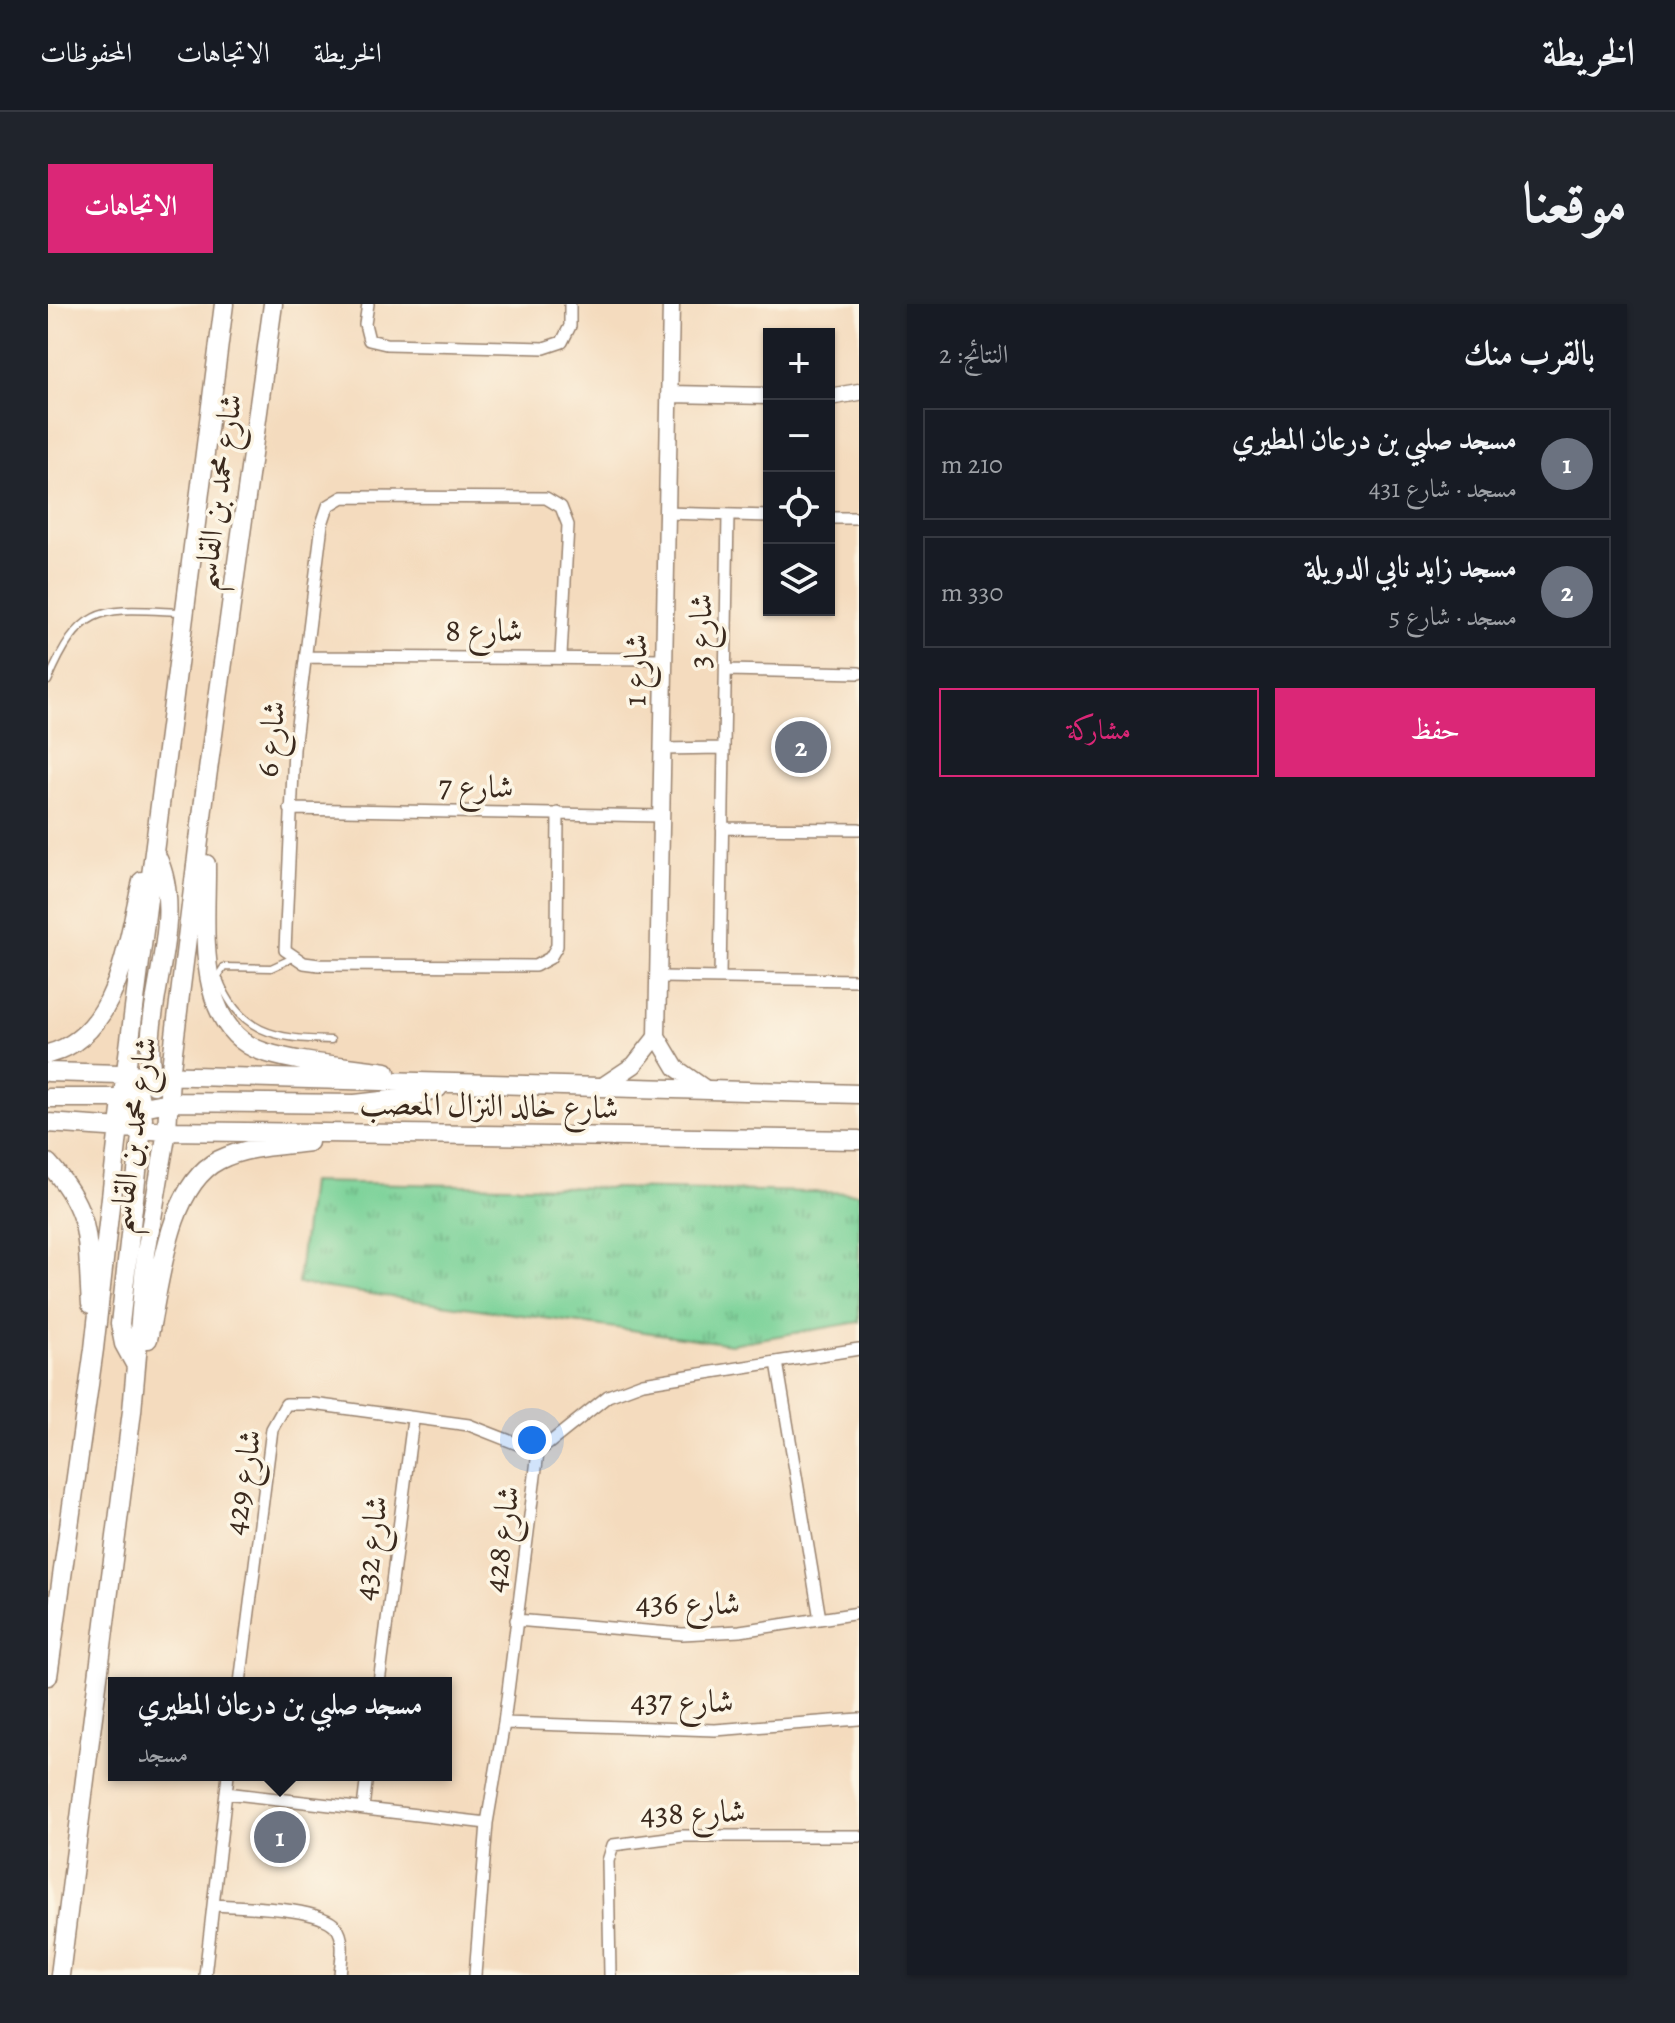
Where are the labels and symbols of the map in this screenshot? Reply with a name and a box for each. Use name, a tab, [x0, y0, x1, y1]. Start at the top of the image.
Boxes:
street label: شارع محمد بن القاسم	[181, 391, 262, 594]
street label: شارع 3	[677, 593, 728, 669]
street label: شارع 8	[445, 608, 523, 657]
street label: شارع 1	[612, 633, 663, 707]
street label: شارع 6	[244, 699, 301, 780]
pin: 2	[775, 717, 827, 777]
street label: شارع 7	[438, 763, 514, 814]
street label: شارع محمد بن القاسم	[96, 1034, 177, 1237]
street label: شارع خالد النزال المعصب	[359, 1081, 619, 1134]
your location	[512, 1420, 552, 1460]
street label: شارع 429	[212, 1426, 277, 1539]
street label: شارع 428	[472, 1483, 535, 1596]
street label: شارع 432	[342, 1493, 403, 1603]
street label: شارع 436	[636, 1581, 740, 1630]
street label: شارع 437	[630, 1679, 734, 1728]
street label: شارع 438	[640, 1788, 747, 1841]
pin: 1	[254, 1807, 306, 1867]

